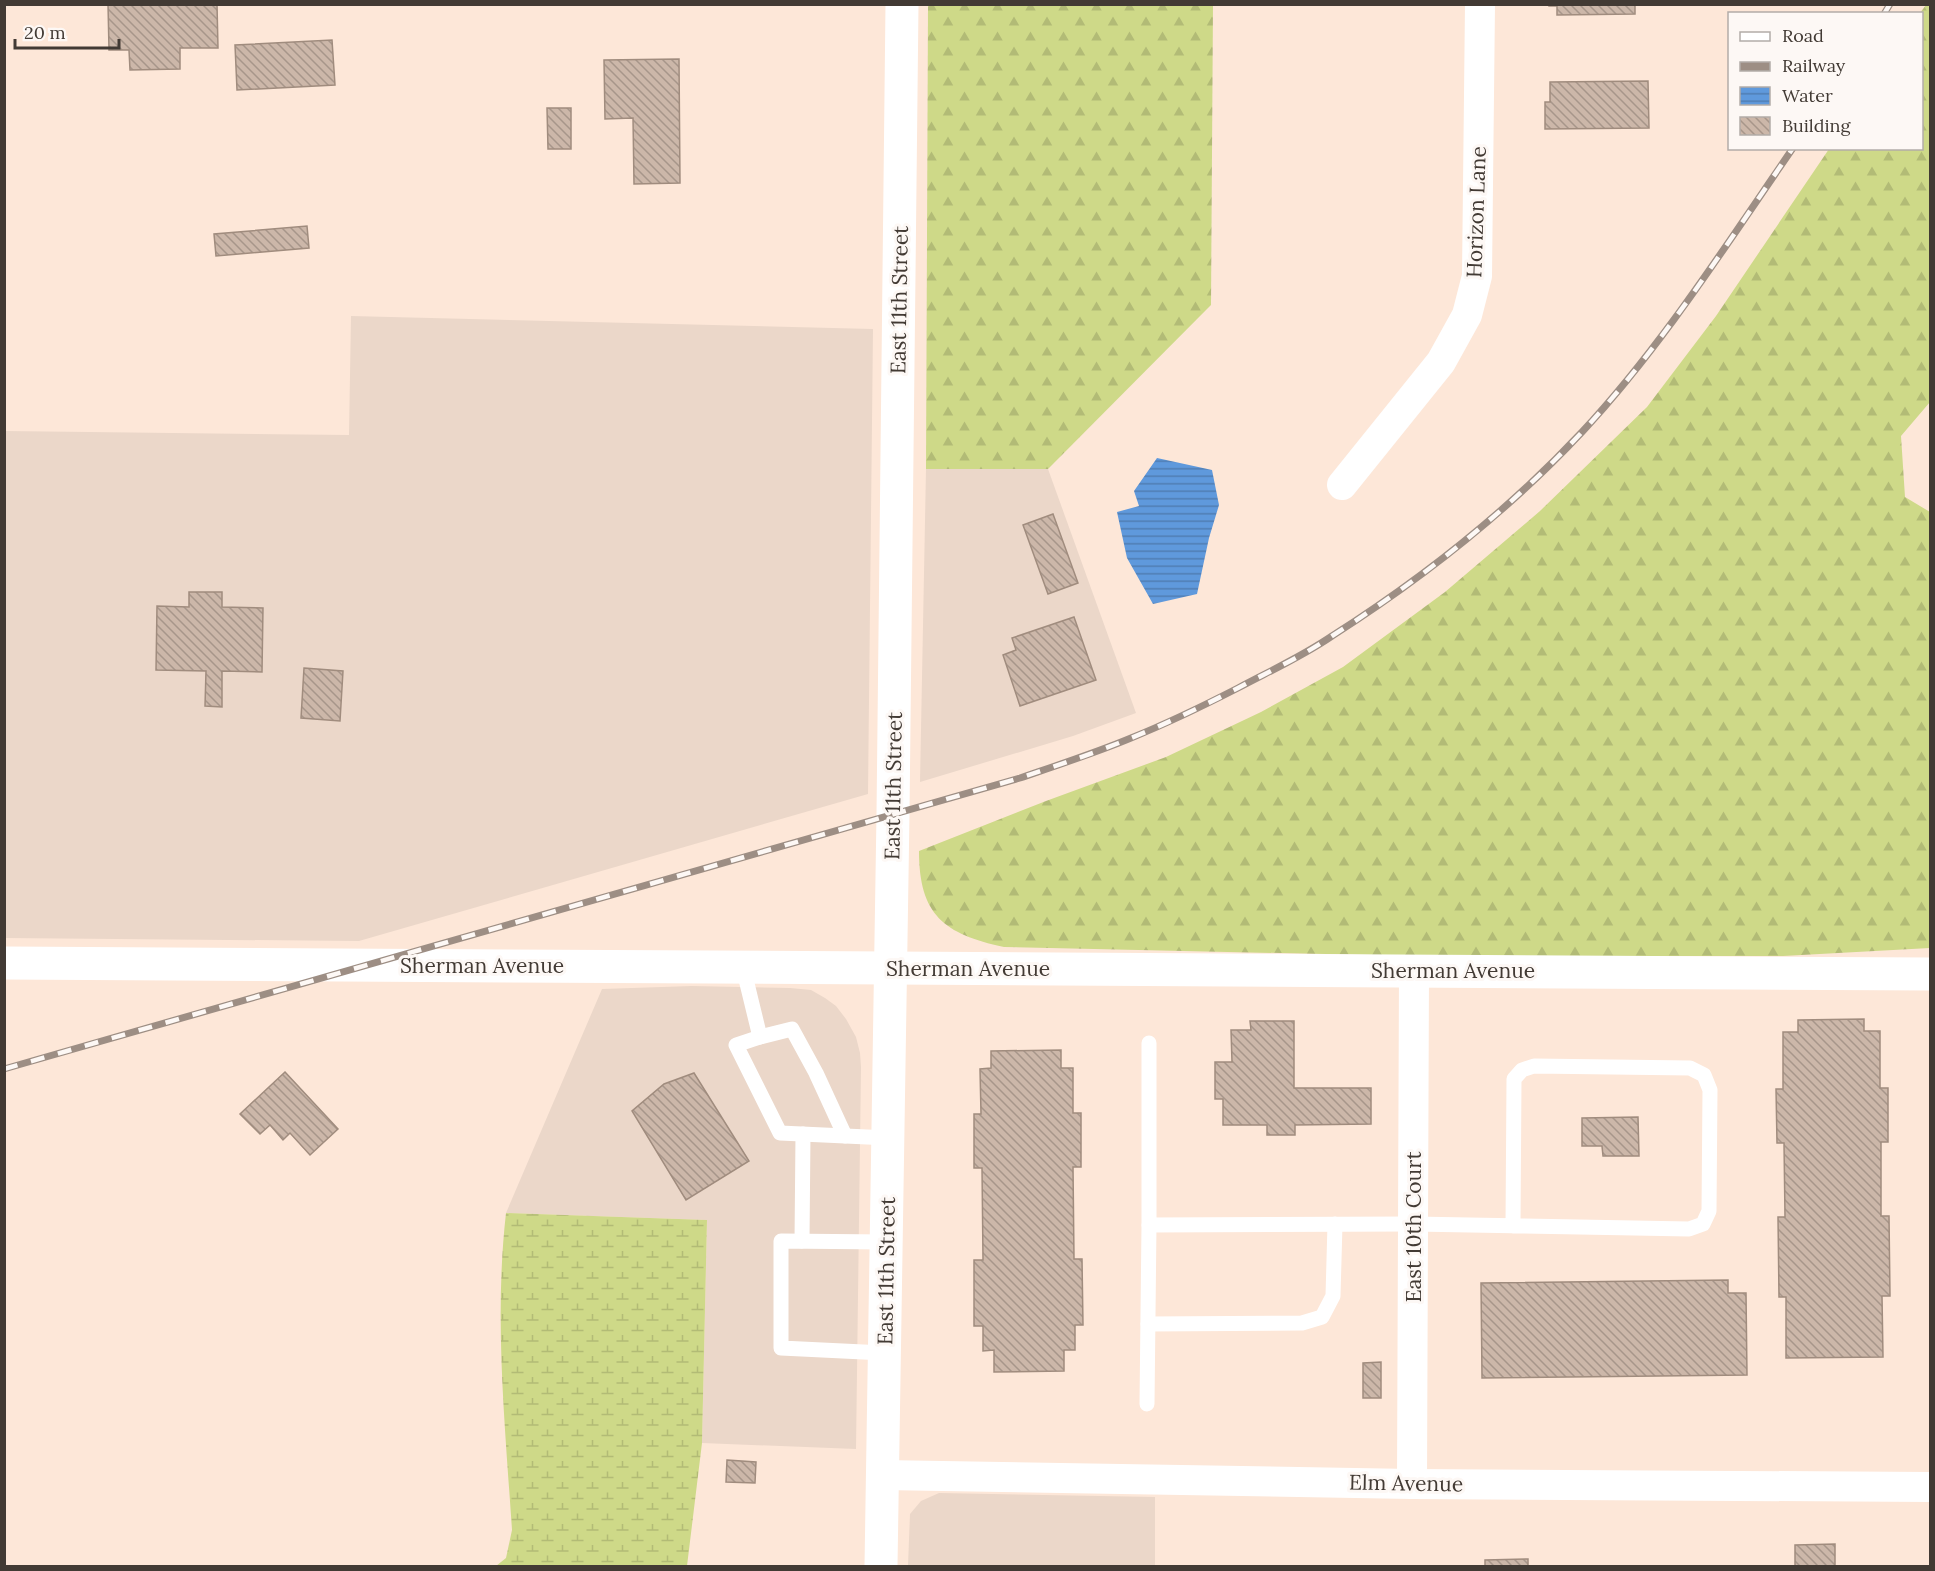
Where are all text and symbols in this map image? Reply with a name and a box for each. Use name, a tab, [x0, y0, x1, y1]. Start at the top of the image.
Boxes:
scale bar	[15, 12, 118, 50]
legend	[1728, 12, 1923, 150]
text: 20 m	[24, 21, 66, 44]
text: Road	[1782, 24, 1824, 47]
text: Railway	[1782, 54, 1846, 77]
text: Water	[1782, 84, 1833, 107]
text: Building	[1782, 114, 1852, 137]
street label: Horizon Lane	[1460, 146, 1492, 278]
street label: East 11th Street	[884, 225, 914, 374]
street label: East 11th Street	[878, 711, 908, 860]
street label: Sherman Avenue	[400, 952, 564, 979]
street label: Sherman Avenue	[886, 955, 1050, 982]
street label: Sherman Avenue	[1371, 957, 1535, 984]
street label: East 10th Court	[1400, 1151, 1427, 1303]
street label: East 11th Street	[871, 1196, 901, 1345]
street label: Elm Avenue	[1349, 1469, 1463, 1497]

